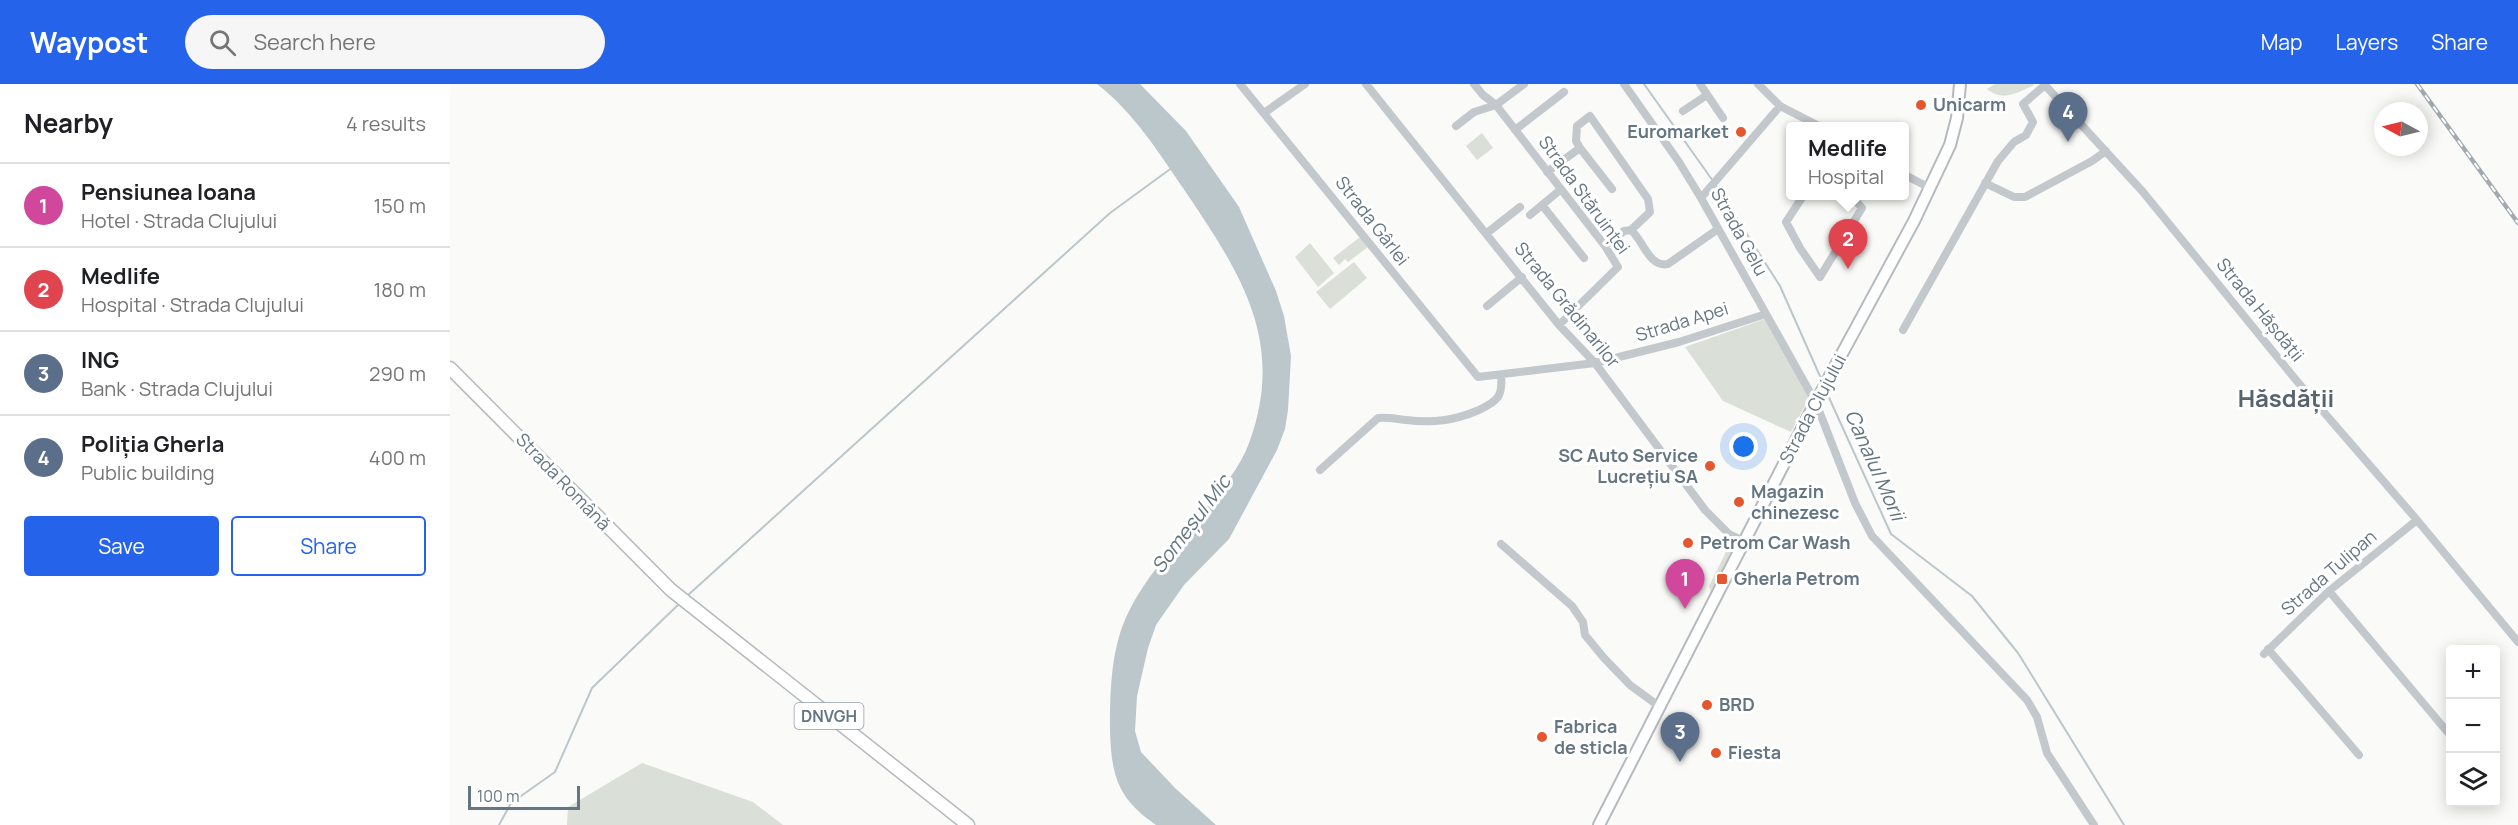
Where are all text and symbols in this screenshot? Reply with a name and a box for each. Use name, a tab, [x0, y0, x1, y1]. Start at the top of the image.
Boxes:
search box	[185, 15, 605, 69]
text: Waypost	[30, 23, 149, 61]
icon: search	[206, 26, 239, 59]
text: Search here	[254, 27, 376, 57]
text: Map	[2261, 28, 2302, 56]
text: Layers	[2335, 28, 2398, 56]
text: Share	[2431, 28, 2488, 56]
place label: Unicarm	[1933, 92, 2006, 116]
pin: 4	[2048, 92, 2088, 142]
marker: Unicarm	[1914, 98, 1928, 112]
north arrow	[2374, 102, 2428, 156]
text: Nearby	[24, 105, 113, 141]
text: 4 results	[346, 110, 426, 137]
place label: Euromarket	[1627, 119, 1729, 143]
popup	[1786, 122, 1909, 200]
marker: Euromarket	[1734, 125, 1748, 139]
street label: Strada Stăruinței	[1534, 130, 1636, 258]
text: Medlife	[1808, 133, 1887, 163]
text: Hospital	[1808, 163, 1884, 190]
street label: Strada Gârlei	[1330, 171, 1415, 270]
text: Pensiunea Ioana	[81, 177, 256, 207]
street label: Strada Gelu	[1706, 183, 1774, 280]
text: 1	[39, 192, 48, 219]
text: 150 m	[373, 192, 426, 219]
text: Hotel · Strada Clujului	[81, 207, 277, 234]
pin: 2	[1828, 220, 1868, 269]
street label: Strada Grădinarilor	[1510, 237, 1626, 373]
street label: Strada Hășdății	[2212, 253, 2310, 366]
text: Medlife	[81, 261, 160, 291]
text: 2	[38, 276, 49, 303]
text: 180 m	[373, 276, 426, 303]
text: Hospital · Strada Clujului	[81, 291, 304, 318]
street label: Strada Apei	[1633, 296, 1731, 346]
text: ING	[81, 345, 119, 375]
street label: Strada Clujului	[1773, 350, 1851, 467]
text: 3	[38, 360, 49, 387]
text: 290 m	[369, 360, 426, 387]
text: Bank · Strada Clujului	[81, 375, 273, 402]
district label: Hăsdății	[2238, 381, 2334, 414]
water label: Canalul Morii	[1839, 405, 1913, 527]
street label: Strada Română	[511, 427, 616, 535]
text: Poliția Gherla	[81, 429, 224, 459]
your location	[1729, 432, 1758, 461]
place label: SC Auto Service Lucrețiu SA	[1558, 443, 1698, 489]
text: 4	[37, 444, 50, 471]
text: 400 m	[369, 444, 426, 471]
text: Public building	[81, 459, 215, 486]
marker: SC Auto Service Lucrețiu SA	[1703, 459, 1717, 473]
water label: Someșul Mic	[1145, 468, 1238, 578]
place label: Magazin chinezesc	[1751, 479, 1839, 524]
marker: Magazin chinezesc	[1732, 495, 1746, 509]
button: Save	[24, 516, 219, 576]
button: Share	[231, 516, 426, 576]
street label: Strada Tulipan	[2276, 524, 2381, 620]
place label: Petrom Car Wash	[1700, 530, 1850, 554]
marker: Petrom Car Wash	[1681, 536, 1695, 550]
pin: 1	[1666, 560, 1704, 609]
place label: Gherla Petrom	[1734, 566, 1860, 590]
marker: Gherla Petrom	[1715, 572, 1729, 586]
map controls	[2446, 645, 2500, 807]
button: +	[2446, 645, 2500, 699]
place label: BRD	[1719, 692, 1755, 716]
marker: BRD	[1700, 698, 1714, 712]
button: −	[2446, 699, 2500, 753]
road number: DNVGH	[794, 703, 863, 729]
pin: 3	[1660, 712, 1700, 762]
place label: Fabrica de sticla	[1554, 714, 1628, 759]
marker: Fabrica de sticla	[1535, 730, 1549, 744]
place label: Fiesta	[1728, 740, 1781, 764]
marker: Fiesta	[1709, 746, 1723, 760]
button: layers	[2446, 753, 2500, 807]
scale bar	[468, 783, 580, 810]
text: 100 m	[477, 785, 520, 807]

